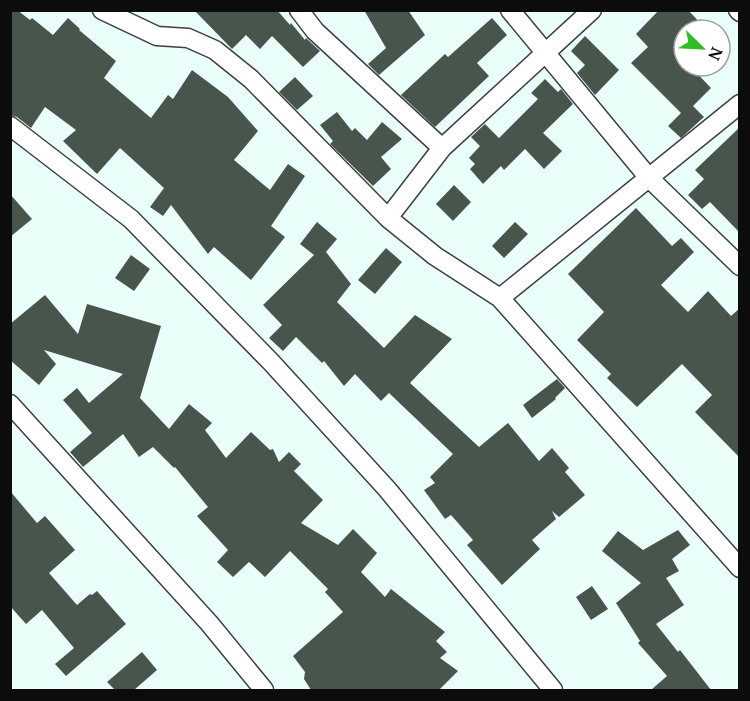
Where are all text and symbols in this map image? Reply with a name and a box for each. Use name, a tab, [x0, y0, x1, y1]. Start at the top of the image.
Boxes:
north arrow	[672, 18, 732, 78]
text: N	[703, 44, 728, 64]

